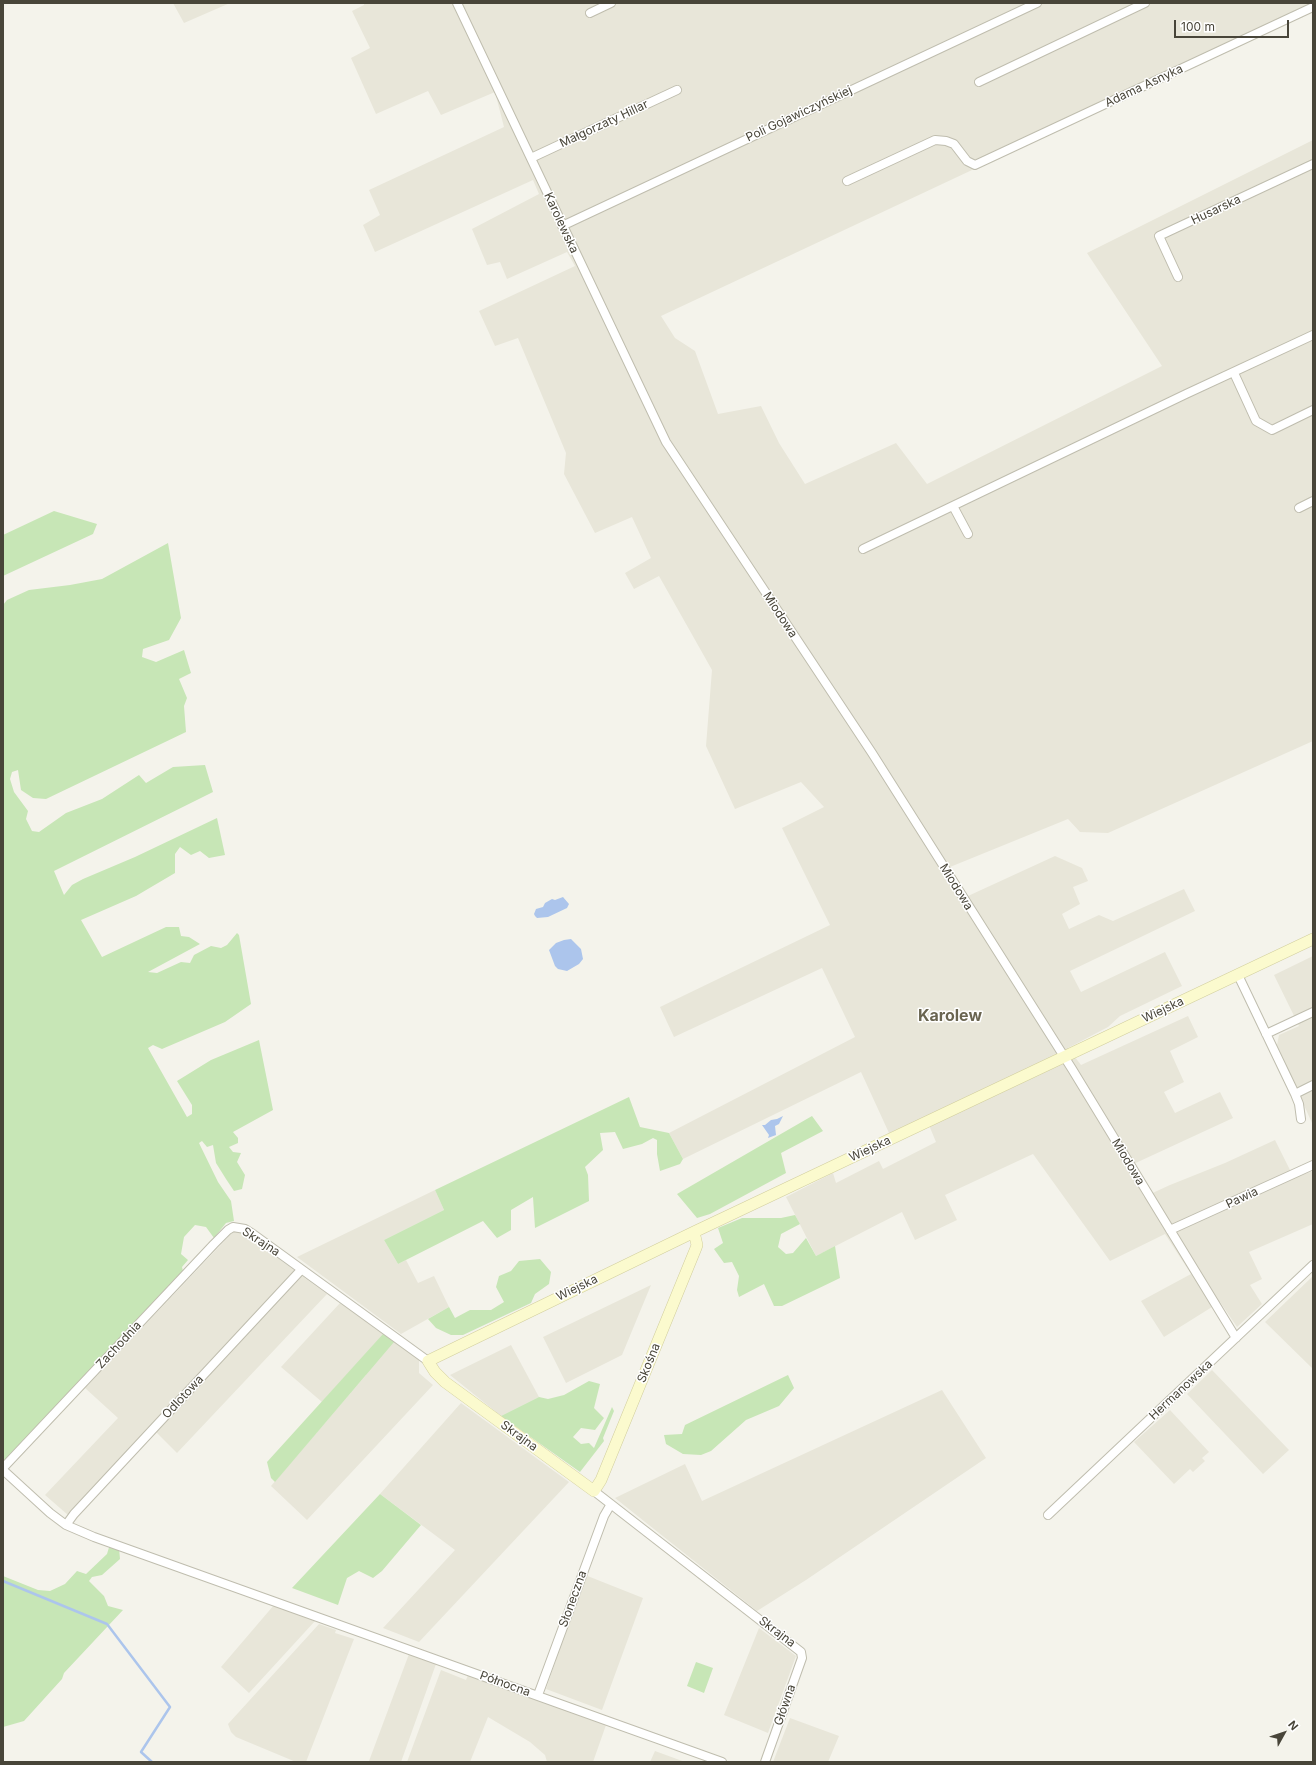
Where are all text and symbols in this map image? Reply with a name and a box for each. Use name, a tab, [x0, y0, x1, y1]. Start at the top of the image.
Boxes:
scale bar	[1176, 12, 1291, 38]
text: 100 m	[1181, 19, 1215, 34]
street label: Adama Asnyka	[1103, 62, 1185, 110]
street label: Poli Gojawiczyńskiej	[744, 83, 854, 145]
street label: Małgorzaty Hillar	[557, 97, 651, 151]
street label: Karolewska	[541, 190, 581, 256]
street label: Husarska	[1189, 192, 1243, 228]
street label: Miodowa	[760, 589, 800, 641]
street label: Miodowa	[936, 861, 976, 913]
street label: Wiejska	[1140, 994, 1186, 1026]
district label: Karolew	[918, 1006, 982, 1026]
street label: Wiejska	[847, 1133, 893, 1165]
street label: Miodowa	[1108, 1136, 1148, 1188]
street label: Pawia	[1224, 1184, 1260, 1212]
street label: Skrajna	[239, 1224, 283, 1260]
street label: Wiejska	[554, 1272, 600, 1304]
street label: Zachodnia	[93, 1318, 145, 1372]
street label: Skośna	[635, 1341, 663, 1385]
street label: Hermanowska	[1146, 1357, 1216, 1423]
street label: Odlotowa	[159, 1372, 207, 1422]
street label: Skrajna	[498, 1418, 540, 1454]
street label: Słoneczna	[556, 1569, 590, 1629]
street label: Skrajna	[756, 1614, 798, 1650]
street label: Północna	[478, 1668, 532, 1700]
street label: Główna	[771, 1683, 799, 1727]
north arrow	[1264, 1713, 1304, 1753]
text: N	[1285, 1718, 1301, 1733]

